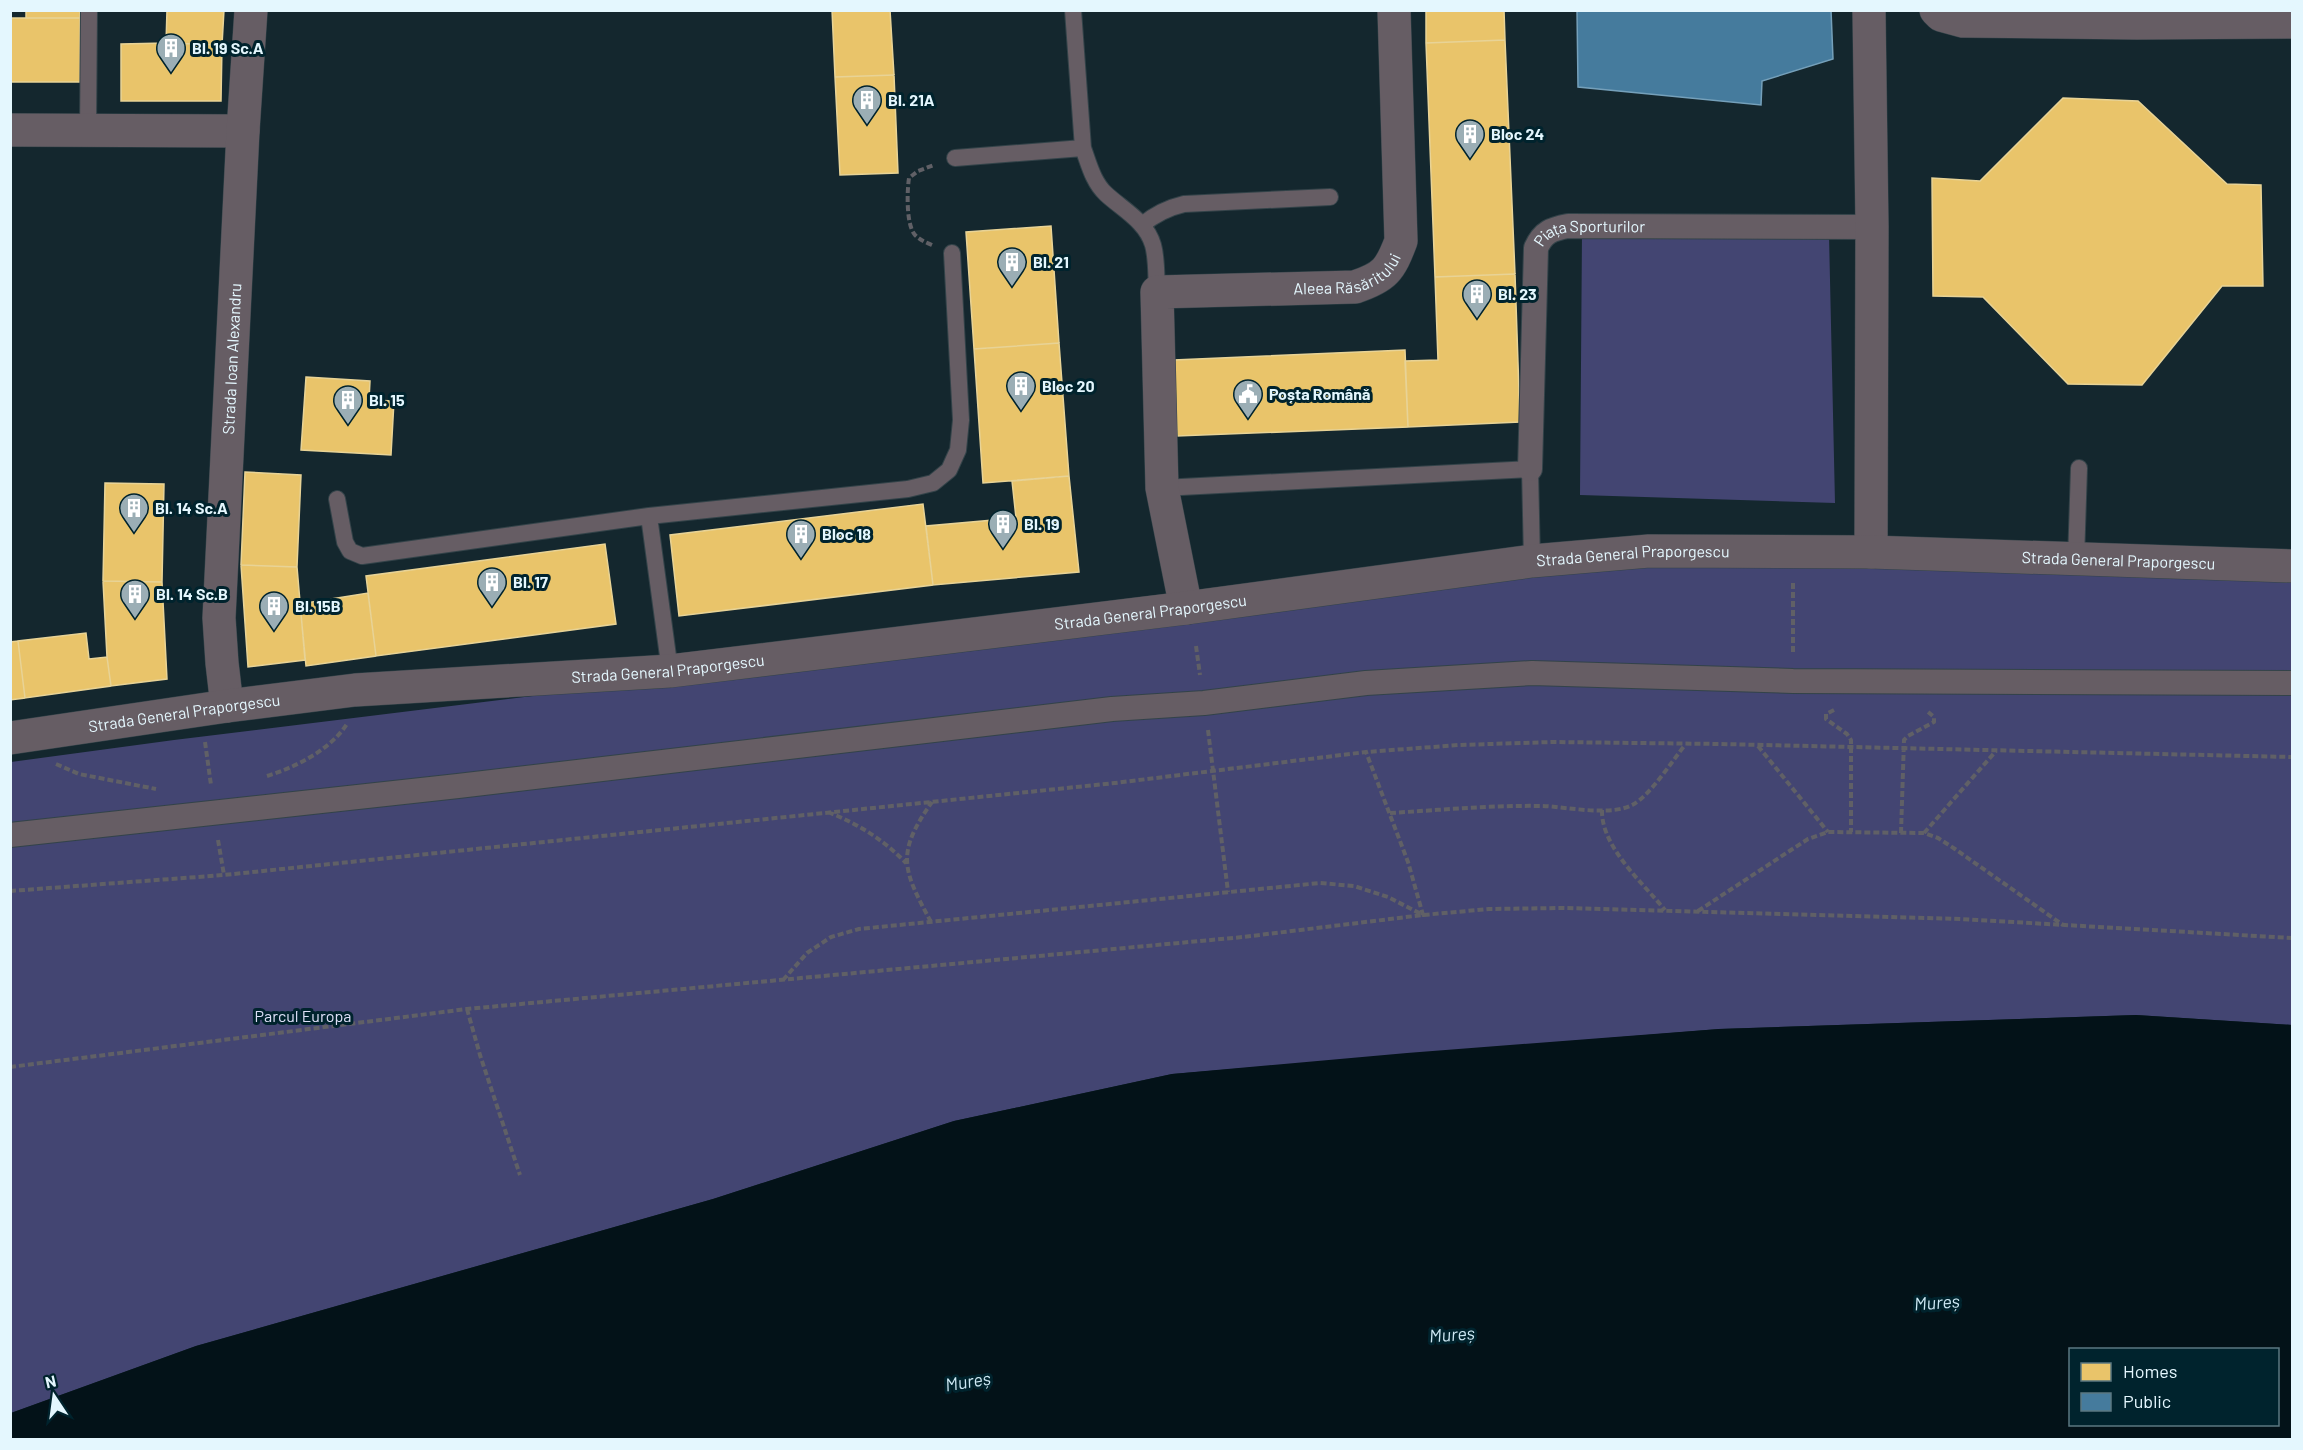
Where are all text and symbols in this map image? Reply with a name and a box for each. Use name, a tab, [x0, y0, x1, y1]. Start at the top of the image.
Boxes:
building icon: Bl. 19 Sc.A	[155, 32, 187, 74]
place label: Bl. 19 Sc.A	[192, 38, 264, 57]
building icon: Bl. 21A	[851, 84, 883, 126]
place label: Bl. 21A	[888, 90, 935, 109]
building icon: Bloc 24	[1454, 118, 1486, 160]
place label: Bloc 24	[1491, 124, 1544, 143]
street label: Piața Sporturilor	[1529, 216, 1645, 249]
building icon: Bl. 21	[996, 246, 1028, 288]
street label: Aleea Răsăritului	[1293, 250, 1404, 298]
place label: Bl. 21	[1033, 252, 1069, 271]
building icon: Bl. 23	[1461, 278, 1493, 320]
street label: Strada Ioan Alexandru	[218, 283, 244, 435]
place label: Bl. 23	[1498, 284, 1537, 303]
building icon: Bloc 20	[1005, 370, 1037, 412]
place label: Bloc 20	[1042, 376, 1095, 395]
public building icon: Poșta Română	[1232, 378, 1264, 420]
building icon: Bl. 15	[332, 384, 364, 426]
place label: Poșta Română	[1269, 384, 1370, 403]
place label: Bl. 15	[369, 390, 405, 409]
building icon: Bl. 14 Sc.A	[118, 492, 150, 534]
place label: Bl. 14 Sc.A	[155, 498, 228, 517]
building icon: Bl. 19	[987, 508, 1019, 550]
place label: Bl. 19	[1024, 514, 1060, 533]
building icon: Bloc 18	[785, 518, 817, 560]
place label: Bloc 18	[822, 524, 871, 543]
street label: Strada General Praporgescu	[1535, 541, 1730, 570]
street label: Strada General Praporgescu	[2021, 547, 2216, 572]
building icon: Bl. 17	[476, 566, 508, 608]
place label: Bl. 17	[513, 572, 548, 591]
building icon: Bl. 14 Sc.B	[119, 578, 151, 620]
place label: Bl. 14 Sc.B	[156, 584, 228, 603]
building icon: Bl. 15B	[258, 590, 290, 632]
street label: Strada General Praporgescu	[1053, 590, 1248, 633]
place label: Bl. 15B	[295, 596, 341, 615]
street label: Strada General Praporgescu	[571, 650, 765, 686]
street label: Strada General Praporgescu	[87, 689, 281, 735]
park label: Parcul Europa	[255, 1006, 351, 1025]
water label: Mureș	[1913, 1289, 1961, 1315]
water label: Mureș	[1428, 1321, 1476, 1347]
legend	[2069, 1348, 2279, 1426]
text: Homes	[2123, 1360, 2177, 1382]
north arrow	[24, 1366, 84, 1426]
water label: Mureș	[944, 1367, 992, 1395]
text: N	[43, 1370, 58, 1391]
text: Public	[2123, 1390, 2171, 1412]

